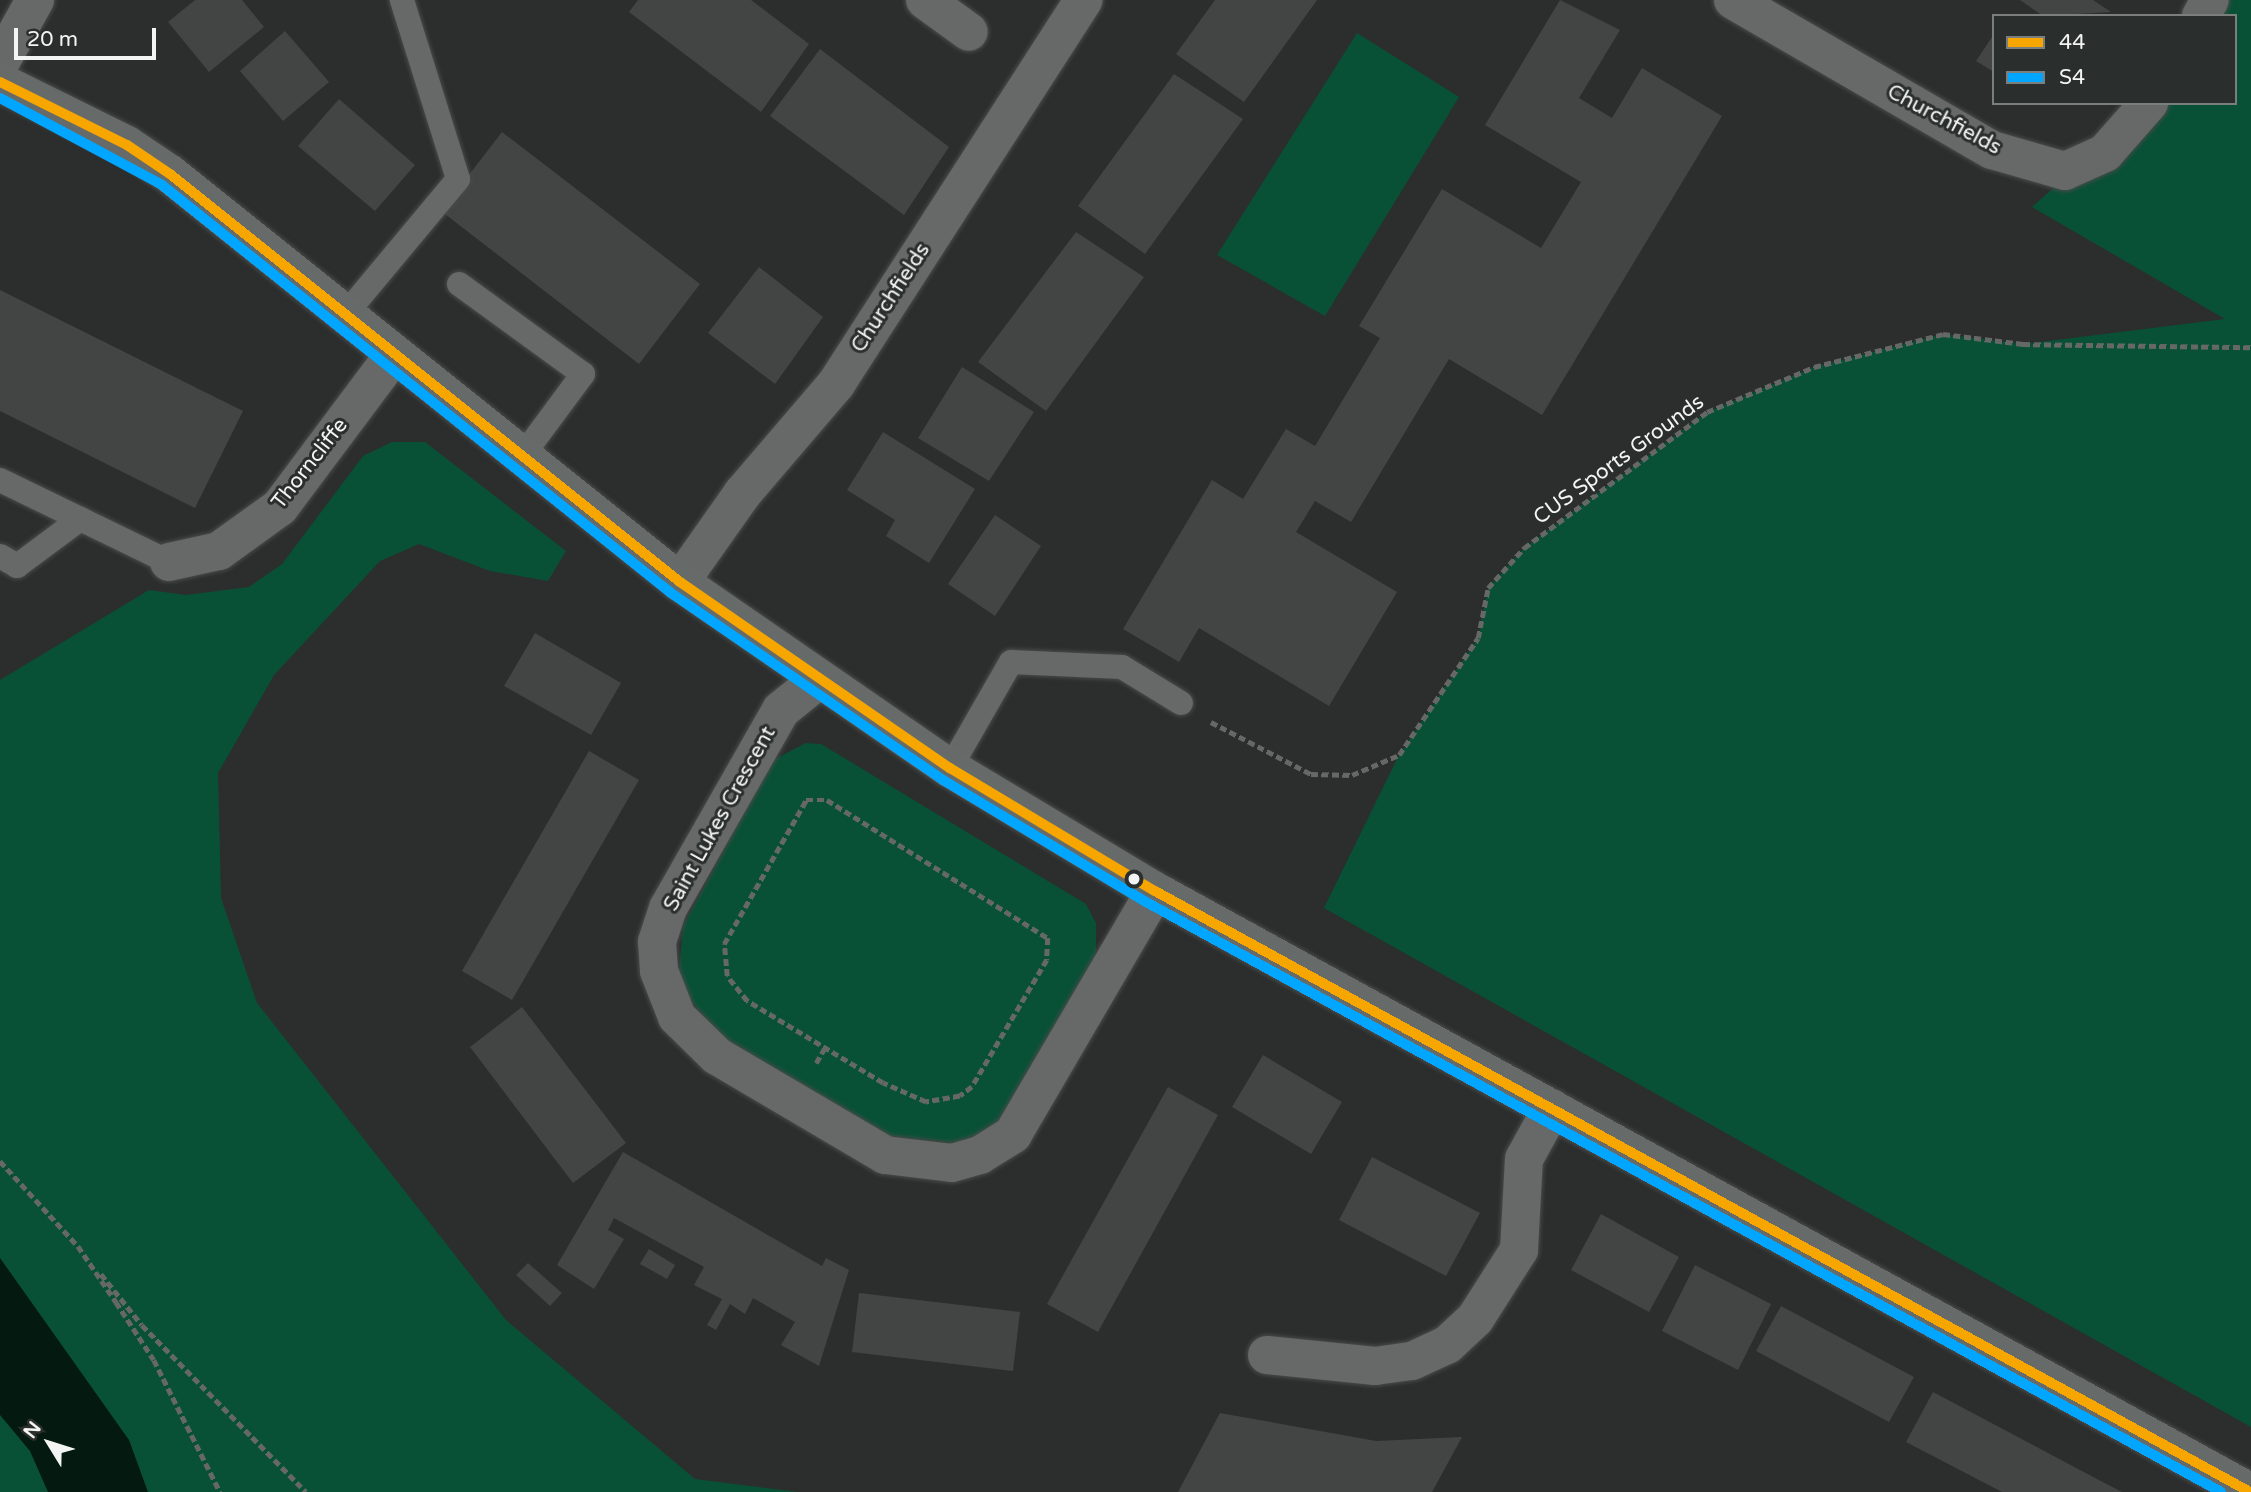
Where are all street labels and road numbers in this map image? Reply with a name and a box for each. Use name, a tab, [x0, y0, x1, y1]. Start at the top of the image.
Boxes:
street label: Churchfields	[1883, 79, 2005, 161]
street label: Churchfields	[846, 239, 936, 357]
street label: CUS Sports Grounds	[1529, 390, 1709, 530]
street label: Thorncliffe	[267, 414, 353, 514]
street label: Saint Lukes Crescent	[659, 722, 781, 916]

